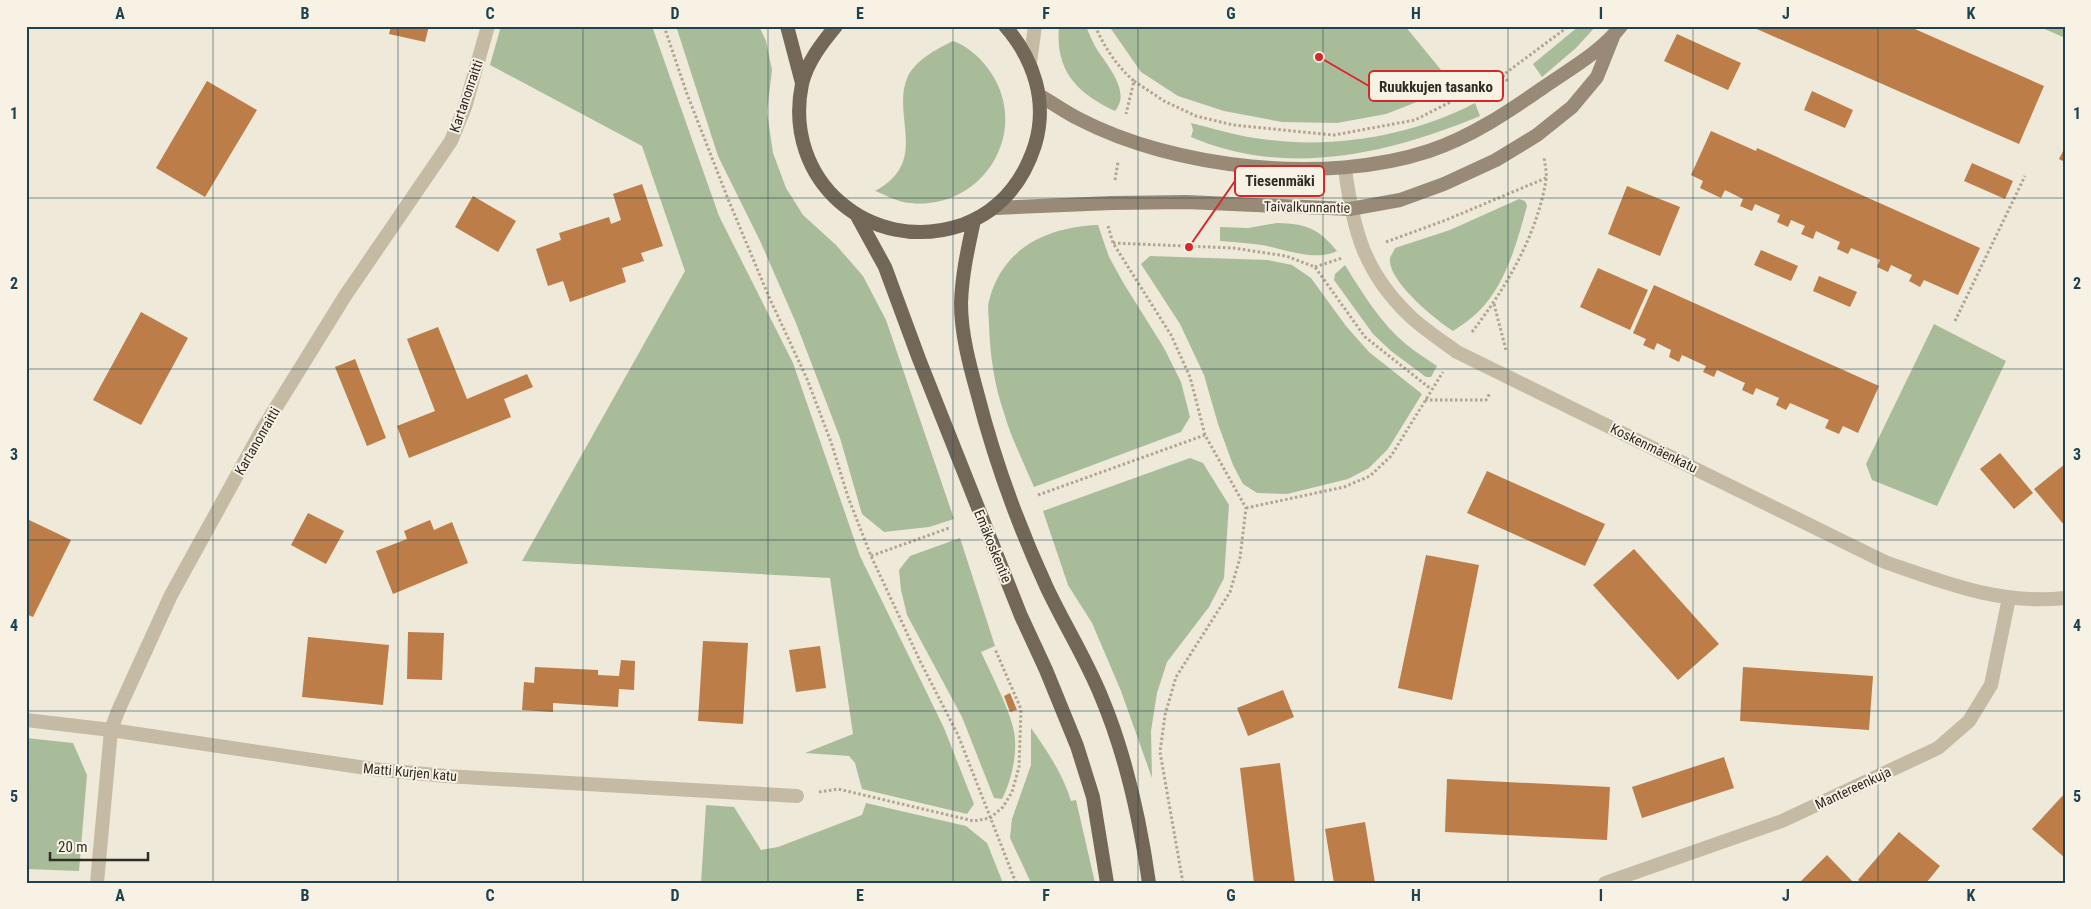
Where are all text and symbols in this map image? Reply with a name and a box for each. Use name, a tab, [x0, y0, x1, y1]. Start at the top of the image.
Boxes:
text: A	[115, 4, 125, 23]
text: B	[301, 4, 310, 23]
text: C	[485, 4, 495, 23]
text: D	[670, 4, 680, 23]
text: E	[856, 4, 864, 23]
text: F	[1042, 4, 1050, 23]
text: G	[1226, 4, 1236, 23]
text: H	[1411, 4, 1421, 23]
text: I	[1599, 4, 1603, 23]
text: J	[1782, 4, 1790, 23]
text: K	[1967, 4, 1976, 23]
street label: Kartanonraitti	[446, 58, 486, 134]
callout: Ruukkujen tasanko	[1369, 71, 1503, 101]
text: Ruukkujen tasanko	[1379, 78, 1493, 96]
text: 1	[10, 104, 18, 123]
text: 1	[2073, 104, 2081, 123]
callout: Tiesenmäki	[1235, 166, 1324, 196]
text: Tiesenmäki	[1245, 172, 1315, 190]
street label: Taivalkunnantie	[1264, 198, 1351, 216]
text: 2	[10, 274, 18, 293]
text: 2	[2073, 274, 2081, 293]
street label: Kartanonraitti	[231, 404, 283, 478]
street label: Koskenmäenkatu	[1608, 420, 1700, 476]
text: 3	[10, 445, 18, 464]
text: 3	[2073, 445, 2081, 464]
street label: Emäkoskentie	[971, 507, 1015, 585]
text: 4	[10, 616, 18, 635]
text: 4	[2073, 616, 2081, 635]
street label: Matti Kurjen katu	[362, 760, 458, 784]
street label: Mantereenkuja	[1813, 763, 1893, 813]
text: 5	[10, 787, 18, 806]
text: 5	[2073, 787, 2081, 806]
scale bar	[50, 829, 148, 861]
text: 20 m	[58, 838, 88, 856]
text: A	[115, 886, 125, 905]
text: B	[301, 886, 310, 905]
text: C	[485, 886, 495, 905]
text: D	[670, 886, 680, 905]
text: E	[856, 886, 864, 905]
text: F	[1042, 886, 1050, 905]
text: G	[1226, 886, 1236, 905]
text: H	[1411, 886, 1421, 905]
text: I	[1599, 886, 1603, 905]
text: J	[1782, 886, 1790, 905]
text: K	[1967, 886, 1976, 905]

